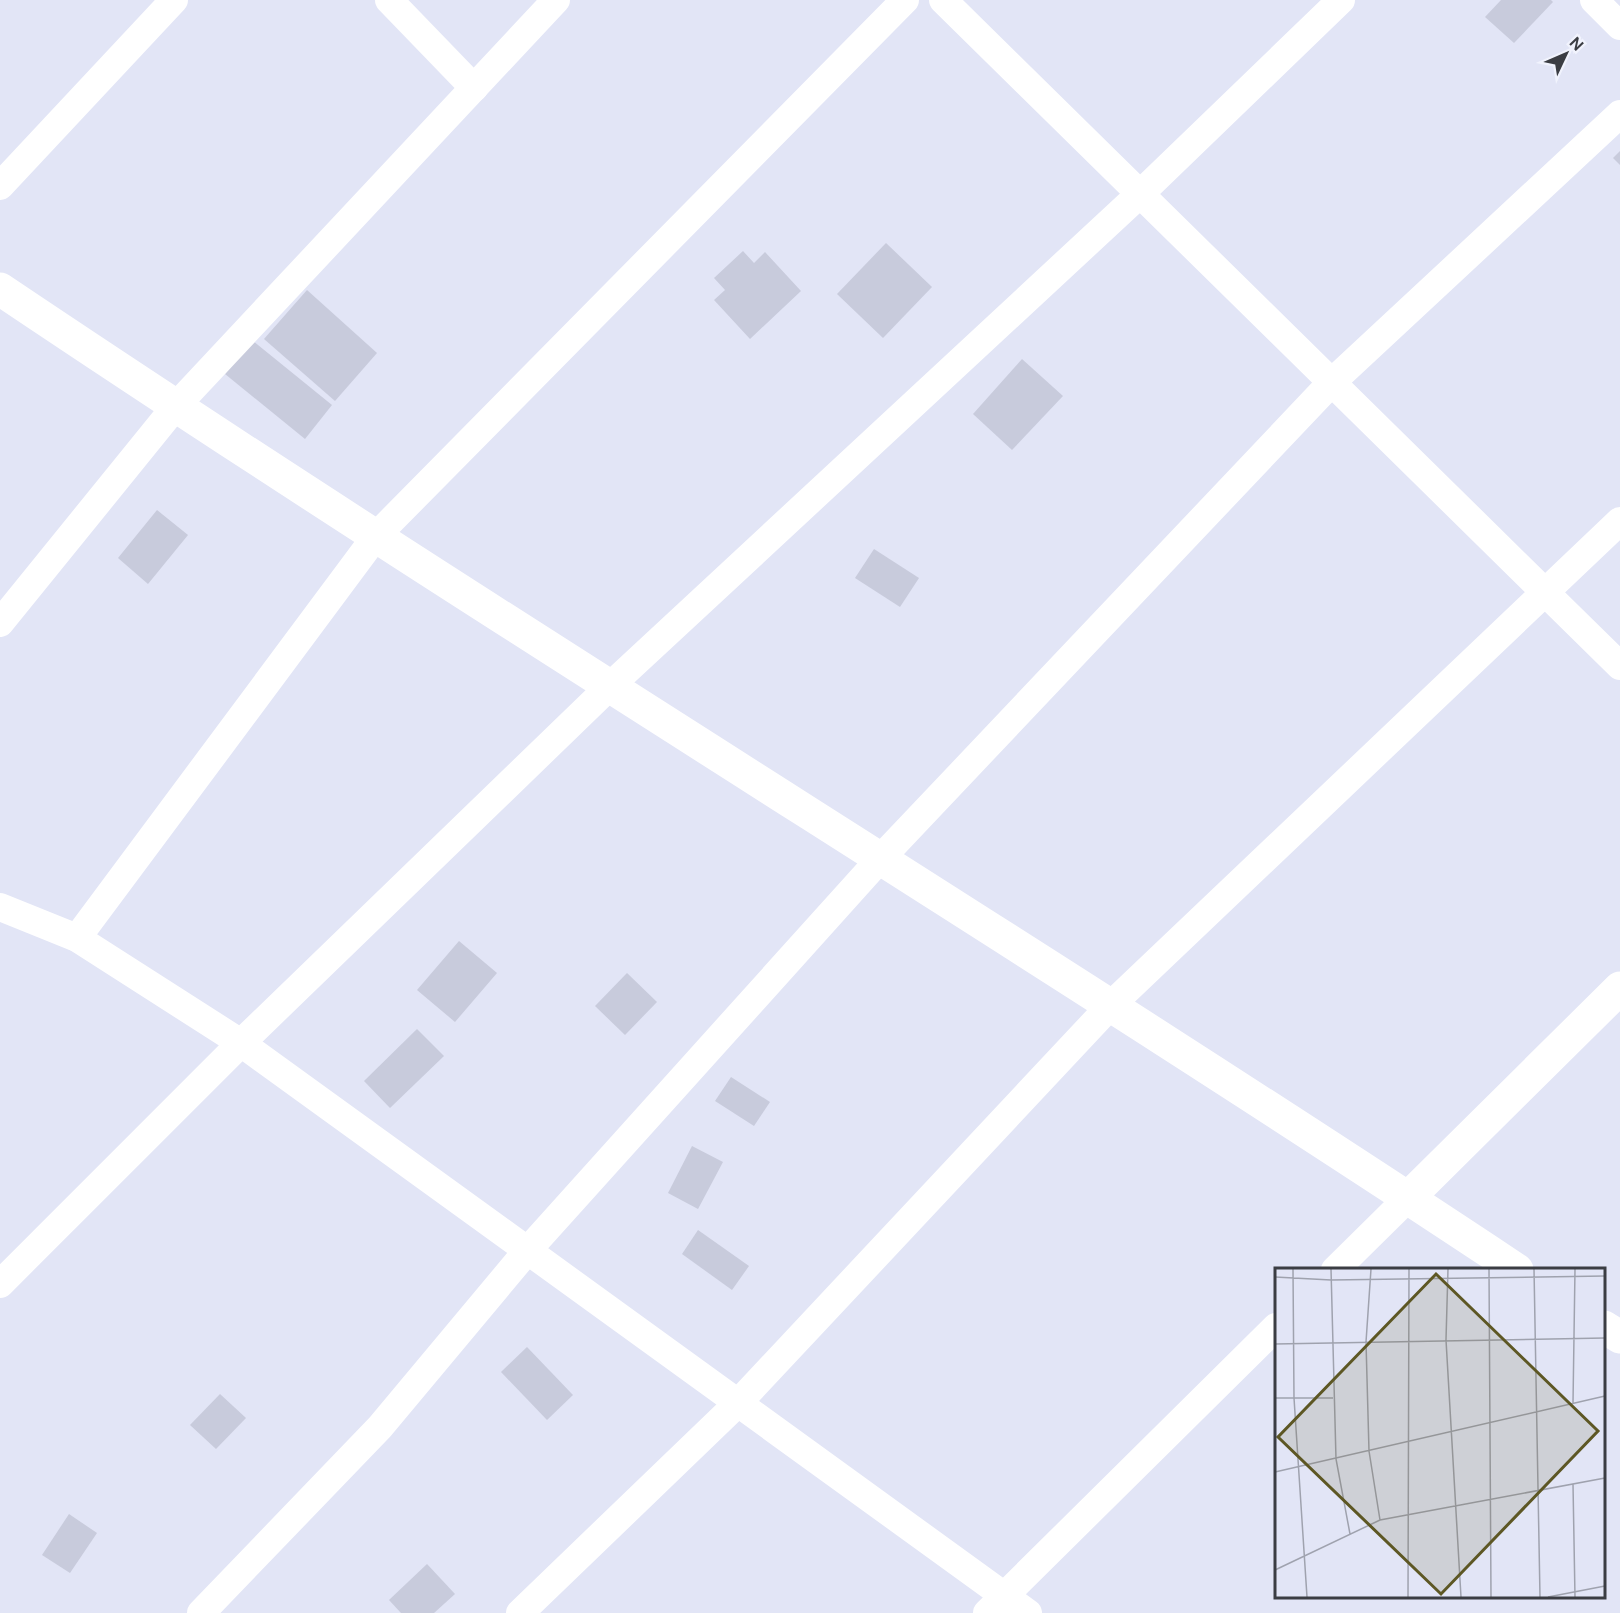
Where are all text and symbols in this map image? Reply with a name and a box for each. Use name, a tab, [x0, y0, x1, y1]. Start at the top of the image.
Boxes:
north arrow	[1536, 24, 1596, 84]
text: N	[1565, 32, 1588, 55]
inset map	[1275, 1268, 1605, 1598]

